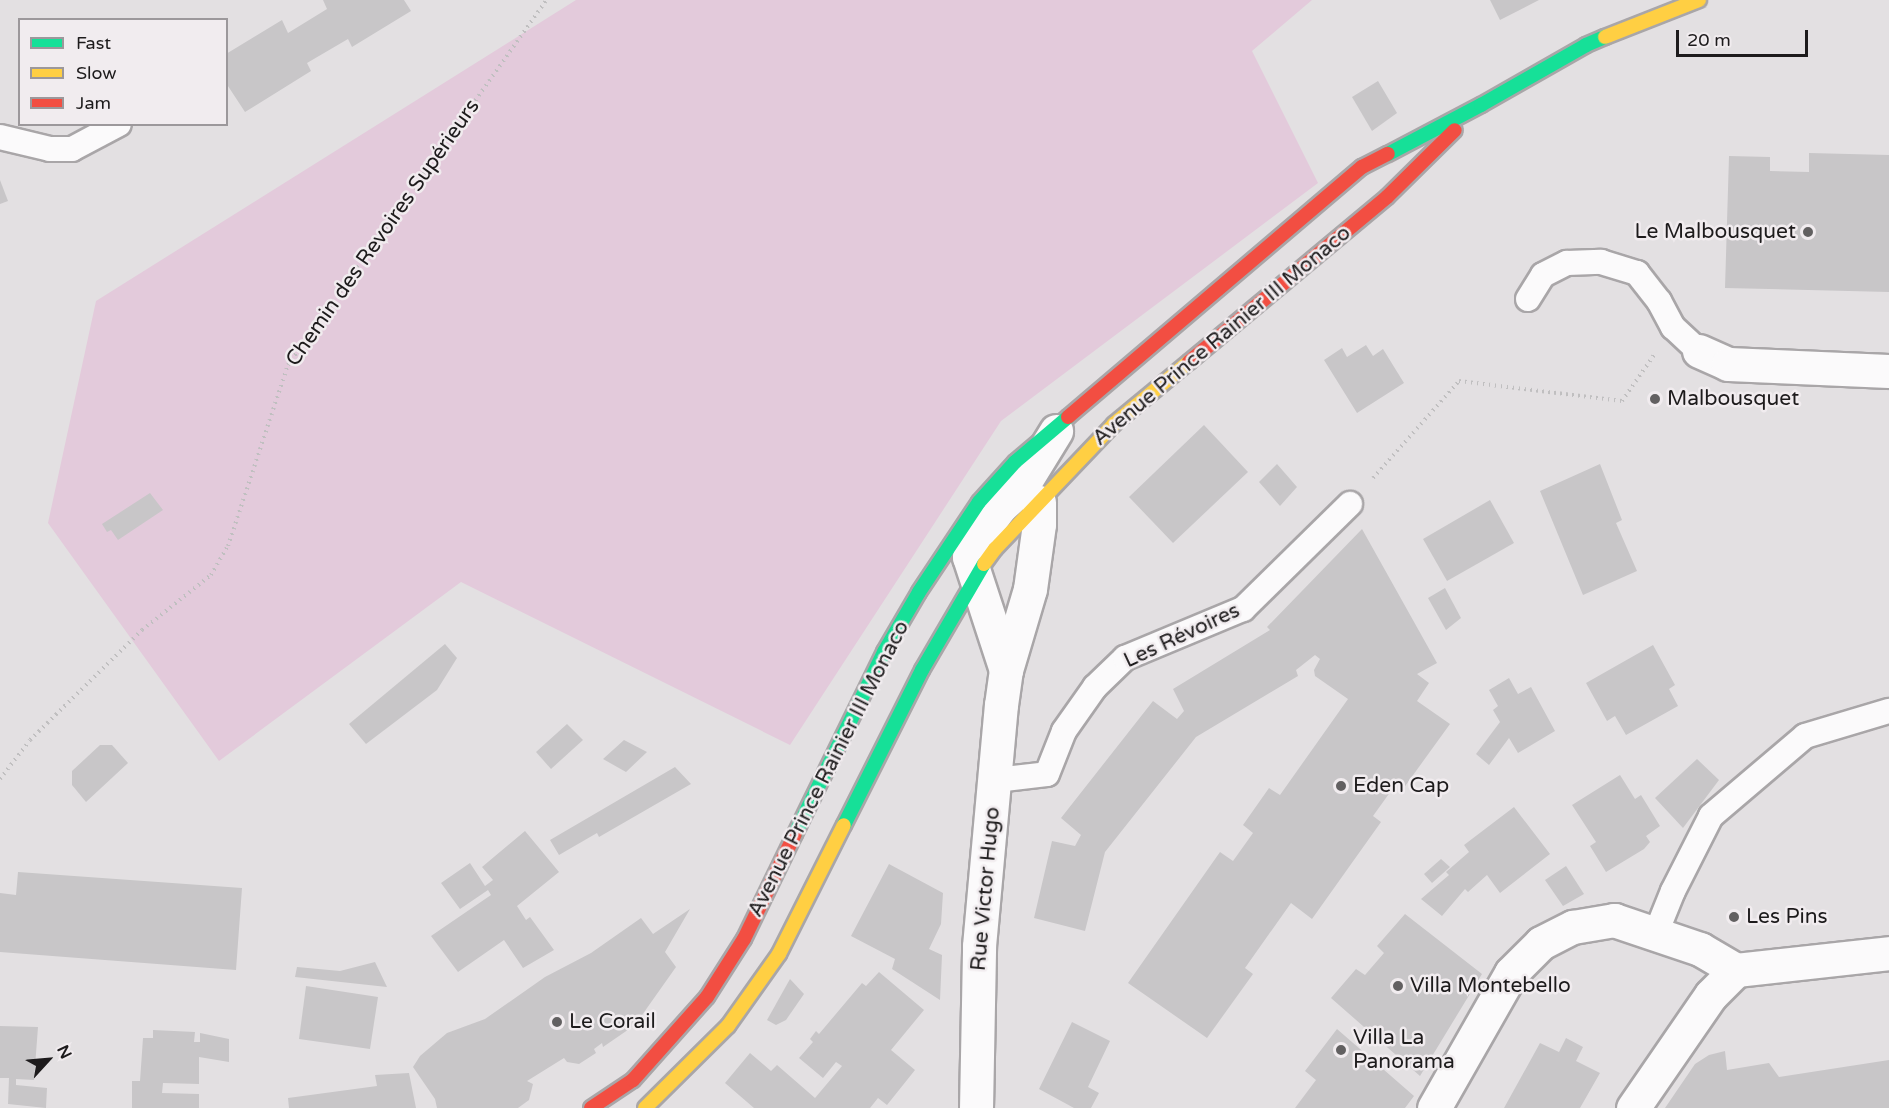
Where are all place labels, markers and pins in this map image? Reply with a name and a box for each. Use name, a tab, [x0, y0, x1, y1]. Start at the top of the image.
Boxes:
place label: Le Malbousquet	[1634, 219, 1796, 245]
marker: Le Malbousquet	[1801, 225, 1815, 239]
place label: Malbousquet	[1667, 386, 1799, 412]
marker: Malbousquet	[1648, 392, 1662, 406]
place label: Eden Cap	[1353, 773, 1449, 799]
marker: Eden Cap	[1334, 779, 1348, 793]
place label: Les Pins	[1746, 904, 1828, 930]
marker: Les Pins	[1727, 910, 1741, 924]
place label: Villa Montebello	[1410, 973, 1571, 999]
marker: Villa Montebello	[1391, 979, 1405, 993]
place label: Le Corail	[569, 1009, 656, 1035]
marker: Le Corail	[550, 1015, 564, 1029]
place label: Villa La Panorama	[1353, 1025, 1455, 1075]
marker: Villa La Panorama	[1334, 1043, 1348, 1057]

